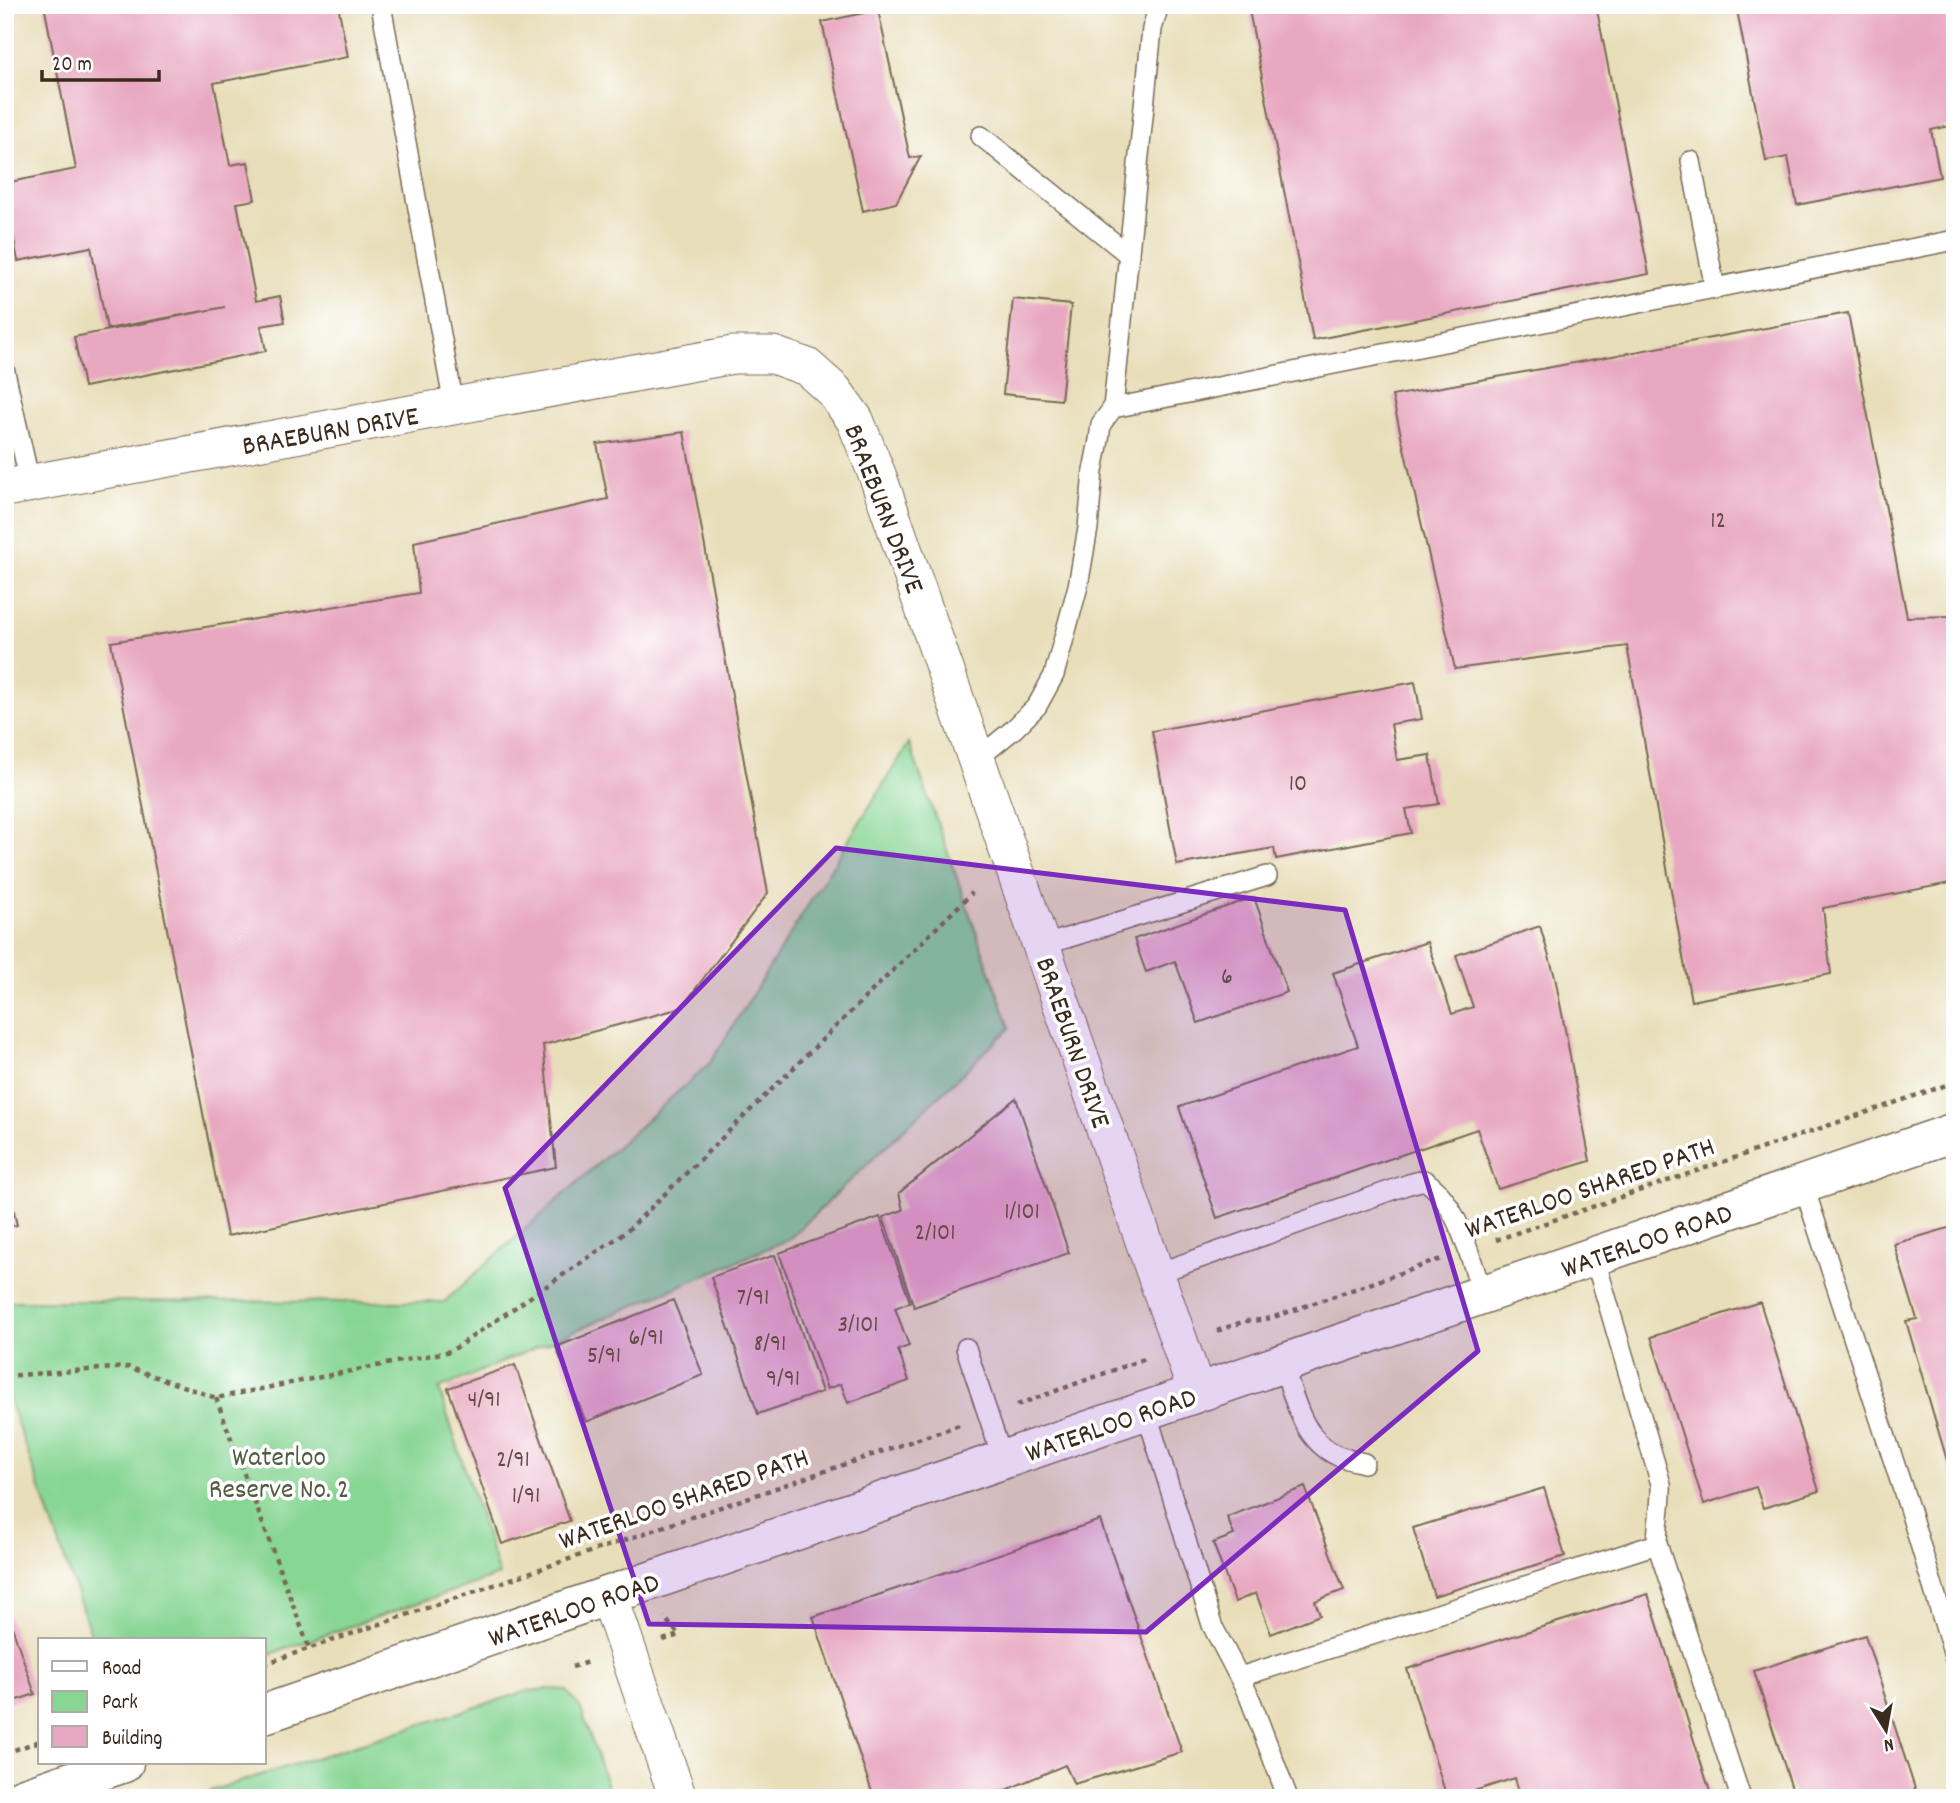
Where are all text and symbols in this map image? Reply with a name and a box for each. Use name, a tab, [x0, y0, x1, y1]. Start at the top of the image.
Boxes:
scale bar	[42, 38, 159, 82]
text: 20 m	[52, 51, 92, 81]
street label: BRAEBURN DRIVE	[239, 399, 423, 469]
street label: BRAEBURN DRIVE	[831, 419, 932, 601]
house number: 12	[1710, 505, 1726, 539]
house number: 10	[1289, 768, 1307, 802]
street label: BRAEBURN DRIVE	[1022, 953, 1118, 1135]
house number: 6	[1221, 961, 1233, 995]
street label: WATERLOO SHARED PATH	[1460, 1129, 1721, 1252]
house number: 1/101	[1004, 1196, 1040, 1230]
street label: WATERLOO ROAD	[1557, 1196, 1738, 1292]
house number: 2/101	[915, 1217, 955, 1251]
house number: 7/91	[737, 1282, 769, 1316]
house number: 3/101	[837, 1309, 879, 1343]
house number: 6/91	[629, 1322, 663, 1356]
house number: 8/91	[754, 1328, 786, 1362]
house number: 5/91	[587, 1340, 621, 1374]
house number: 9/91	[766, 1363, 800, 1397]
street label: WATERLOO ROAD	[1021, 1380, 1202, 1476]
house number: 4/91	[467, 1384, 501, 1418]
park label: Waterloo Reserve No. 2	[209, 1440, 349, 1512]
street label: WATERLOO SHARED PATH	[554, 1440, 815, 1563]
house number: 2/91	[496, 1444, 530, 1478]
house number: 1/91	[512, 1480, 540, 1514]
street label: WATERLOO ROAD	[484, 1565, 665, 1661]
legend	[38, 1638, 266, 1764]
text: Road	[102, 1655, 141, 1685]
text: Park	[102, 1689, 138, 1719]
north arrow	[1852, 1694, 1922, 1764]
text: Building	[102, 1725, 162, 1755]
text: N	[1881, 1729, 1896, 1757]

